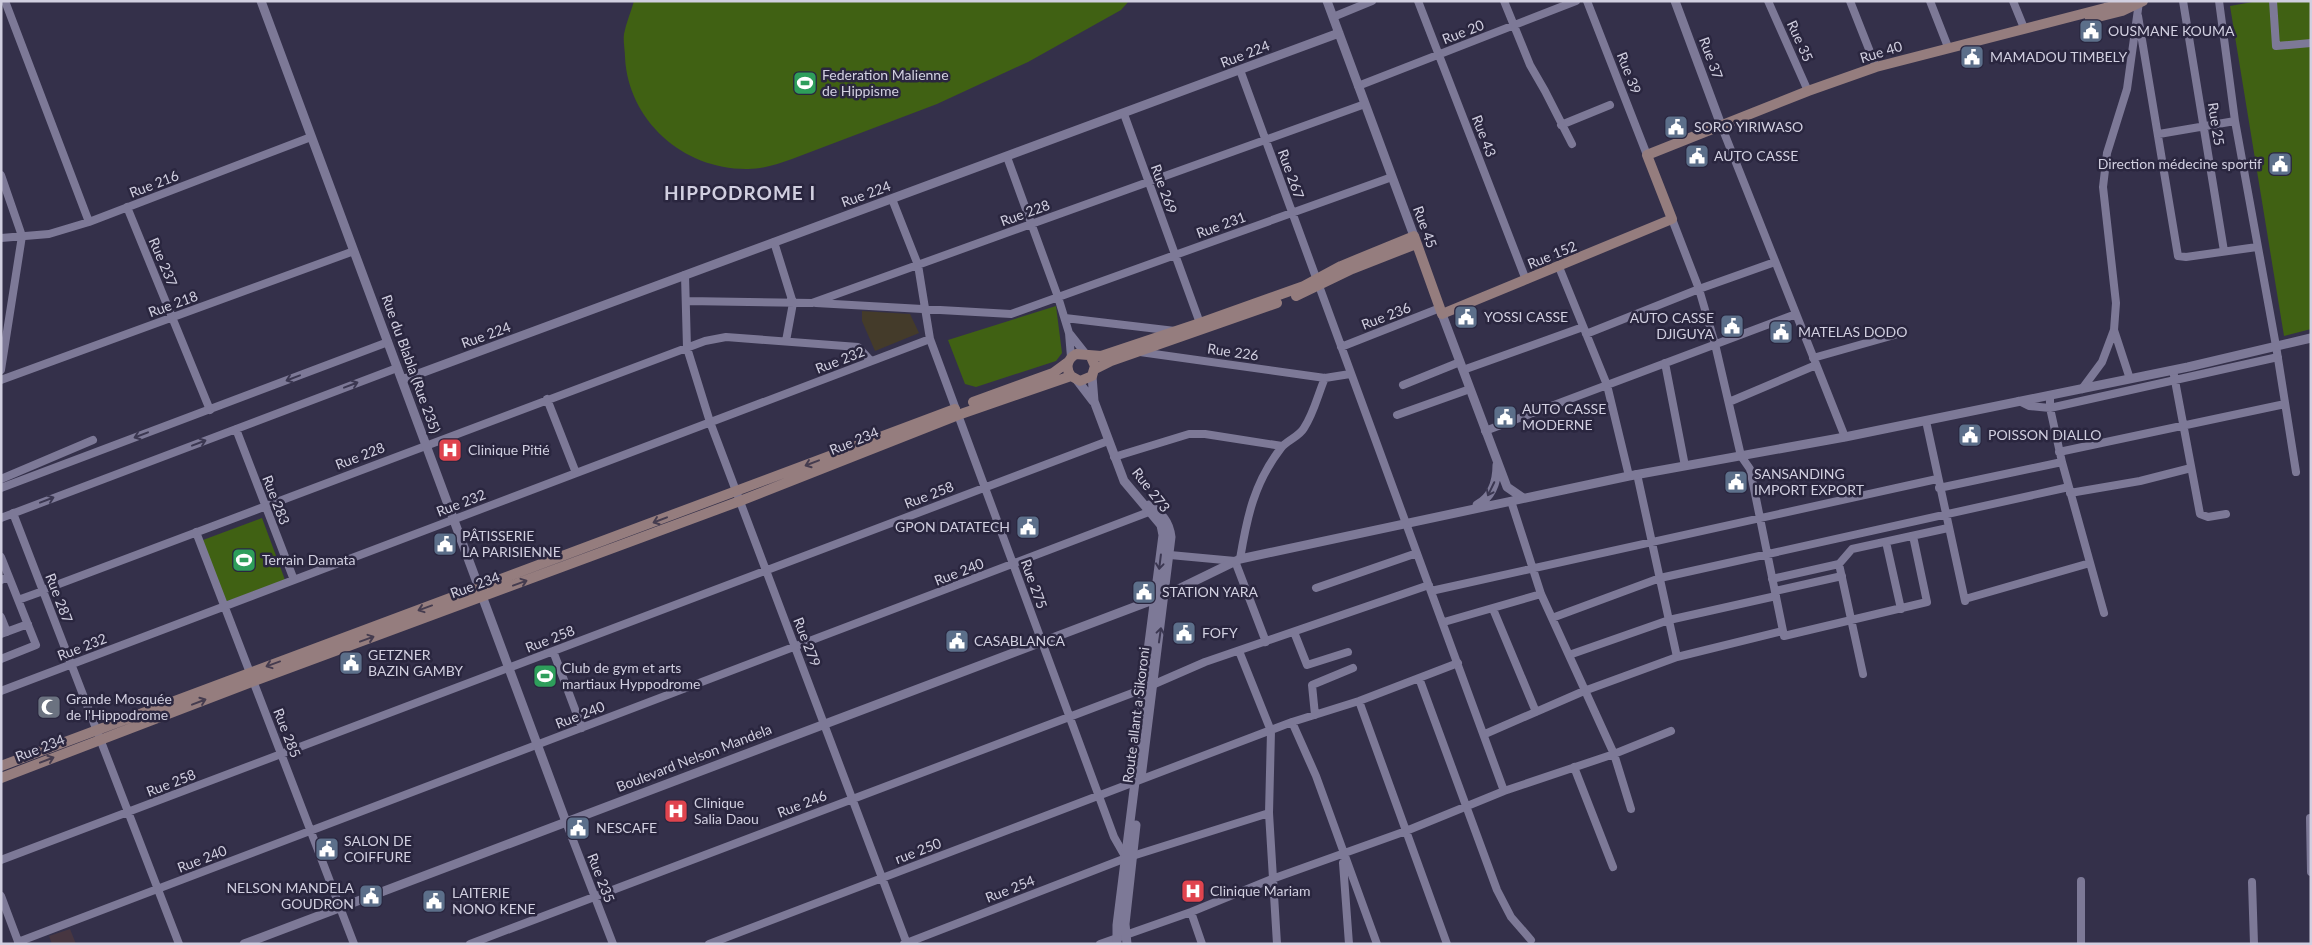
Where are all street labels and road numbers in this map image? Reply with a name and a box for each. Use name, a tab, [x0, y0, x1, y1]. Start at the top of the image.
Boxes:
street label: Rue 20	[1439, 16, 1486, 47]
street label: Rue 35	[1784, 17, 1817, 64]
street label: Rue 37	[1696, 34, 1727, 81]
street label: Rue 224	[1218, 36, 1272, 71]
street label: Rue 40	[1858, 37, 1904, 66]
street label: Rue 39	[1614, 49, 1645, 96]
street label: Rue 25	[2205, 101, 2228, 147]
street label: Rue 43	[1469, 112, 1500, 159]
street label: Rue 267	[1275, 147, 1308, 201]
street label: Rue 269	[1148, 162, 1181, 216]
street label: Rue 216	[127, 166, 181, 201]
street label: Rue 224	[839, 177, 893, 210]
street label: Rue 228	[998, 196, 1052, 229]
street label: Rue 45	[1410, 203, 1441, 250]
street label: Rue 231	[1194, 208, 1248, 241]
street label: Rue 237	[146, 235, 181, 289]
street label: Rue 152	[1525, 237, 1579, 272]
street label: Rue 218	[146, 287, 200, 320]
street label: Rue du Blabla (Rue 235)	[378, 292, 445, 436]
street label: Rue 236	[1359, 298, 1413, 333]
street label: Rue 224	[459, 318, 513, 351]
street label: Rue 226	[1206, 339, 1260, 364]
street label: Rue 232	[813, 342, 867, 377]
street label: Rue 234	[827, 423, 881, 458]
street label: Rue 228	[333, 438, 387, 473]
street label: Rue 273	[1129, 464, 1174, 515]
street label: Rue 283	[259, 473, 294, 527]
street label: Rue 258	[902, 477, 956, 512]
street label: Rue 232	[434, 485, 488, 520]
street label: Rue 240	[932, 554, 986, 589]
street label: Rue 275	[1018, 557, 1051, 611]
street label: Rue 234	[448, 568, 502, 601]
street label: Rue 287	[42, 571, 77, 625]
street label: Rue 279	[790, 615, 825, 669]
street label: Rue 258	[523, 621, 577, 656]
street label: Rue 232	[55, 629, 109, 664]
street label: Route allant a Sikoroni	[1119, 646, 1152, 784]
street label: Rue 240	[553, 697, 607, 732]
street label: Rue 285	[270, 706, 305, 760]
street label: Boulevard Nelson Mandela	[614, 720, 774, 795]
street label: Rue 234	[13, 730, 67, 765]
street label: Rue 258	[144, 765, 198, 800]
street label: Rue 246	[775, 786, 829, 821]
street label: rue 250	[892, 834, 943, 867]
street label: Rue 240	[175, 841, 229, 876]
street label: Rue 235	[584, 851, 619, 905]
street label: Rue 254	[983, 871, 1037, 906]

